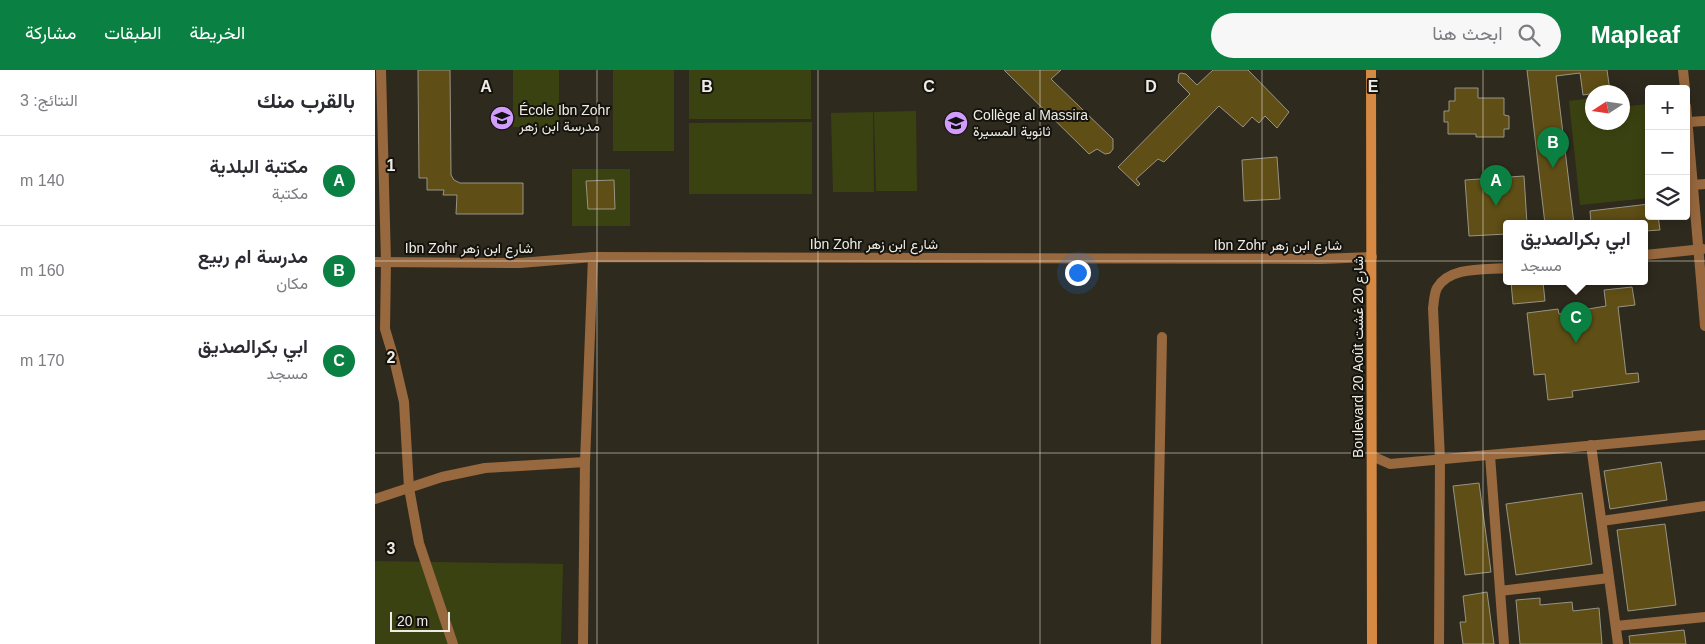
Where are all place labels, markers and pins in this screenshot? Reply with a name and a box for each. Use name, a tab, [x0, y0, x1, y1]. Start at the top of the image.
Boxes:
place label: École Ibn Zohr مدرسة ابن زهر	[518, 102, 610, 135]
school or university icon: École Ibn Zohr مدرسة ابن زهر	[489, 105, 515, 131]
place label: Collège al Massira ثانوية المسيرة	[973, 107, 1088, 140]
school or university icon: Collège al Massira ثانوية المسيرة	[943, 110, 969, 136]
pin: B	[1537, 127, 1569, 168]
pin: A	[1480, 165, 1512, 206]
pin: C	[1560, 302, 1592, 343]

